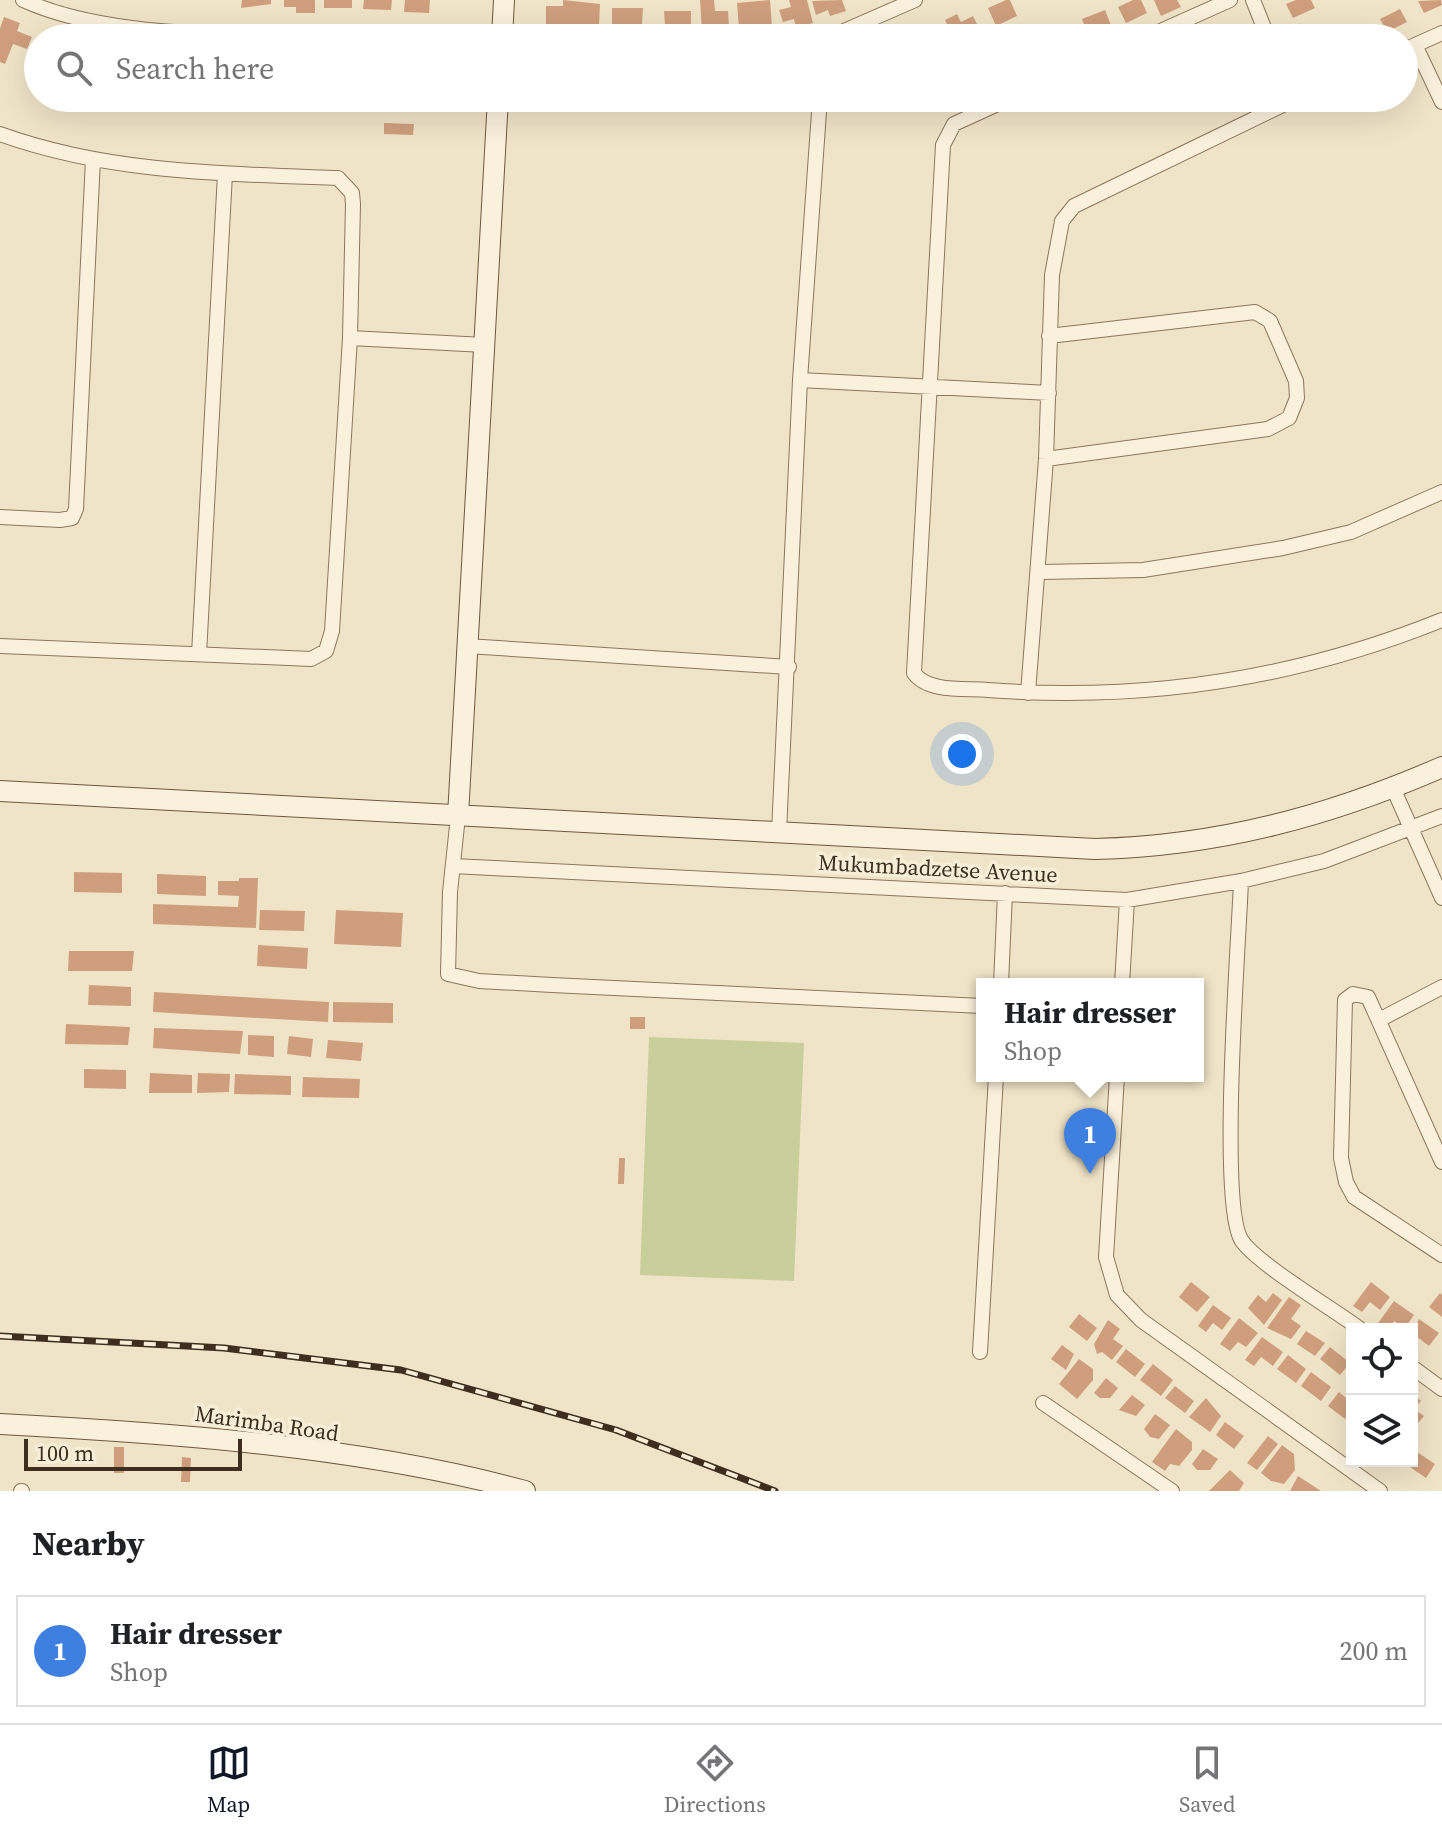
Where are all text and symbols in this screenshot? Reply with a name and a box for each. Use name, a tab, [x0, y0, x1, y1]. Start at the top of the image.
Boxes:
search box	[24, 24, 1418, 112]
icon: search	[52, 46, 96, 90]
text: Search here	[116, 48, 274, 89]
your location	[942, 734, 982, 774]
street label: Mukumbadzetse Avenue	[817, 847, 1059, 889]
popup	[976, 978, 1204, 1082]
text: Hair dresser	[1004, 992, 1176, 1033]
text: Shop	[1004, 1033, 1062, 1069]
pin: 1	[1064, 1108, 1116, 1174]
map controls	[1346, 1323, 1418, 1467]
button: locate	[1346, 1323, 1418, 1395]
button: layers	[1346, 1395, 1418, 1467]
street label: Marimba Road	[193, 1398, 341, 1448]
scale bar	[24, 1435, 242, 1471]
text: 100 m	[36, 1438, 94, 1468]
text: Nearby	[32, 1520, 145, 1566]
text: Hair dresser	[110, 1613, 282, 1654]
text: 1	[53, 1633, 67, 1669]
text: 200 m	[1340, 1633, 1408, 1669]
text: Shop	[110, 1654, 168, 1690]
tab: Map	[207, 1741, 251, 1819]
tab: Directions	[664, 1741, 766, 1819]
tab: Saved	[1179, 1741, 1235, 1819]

